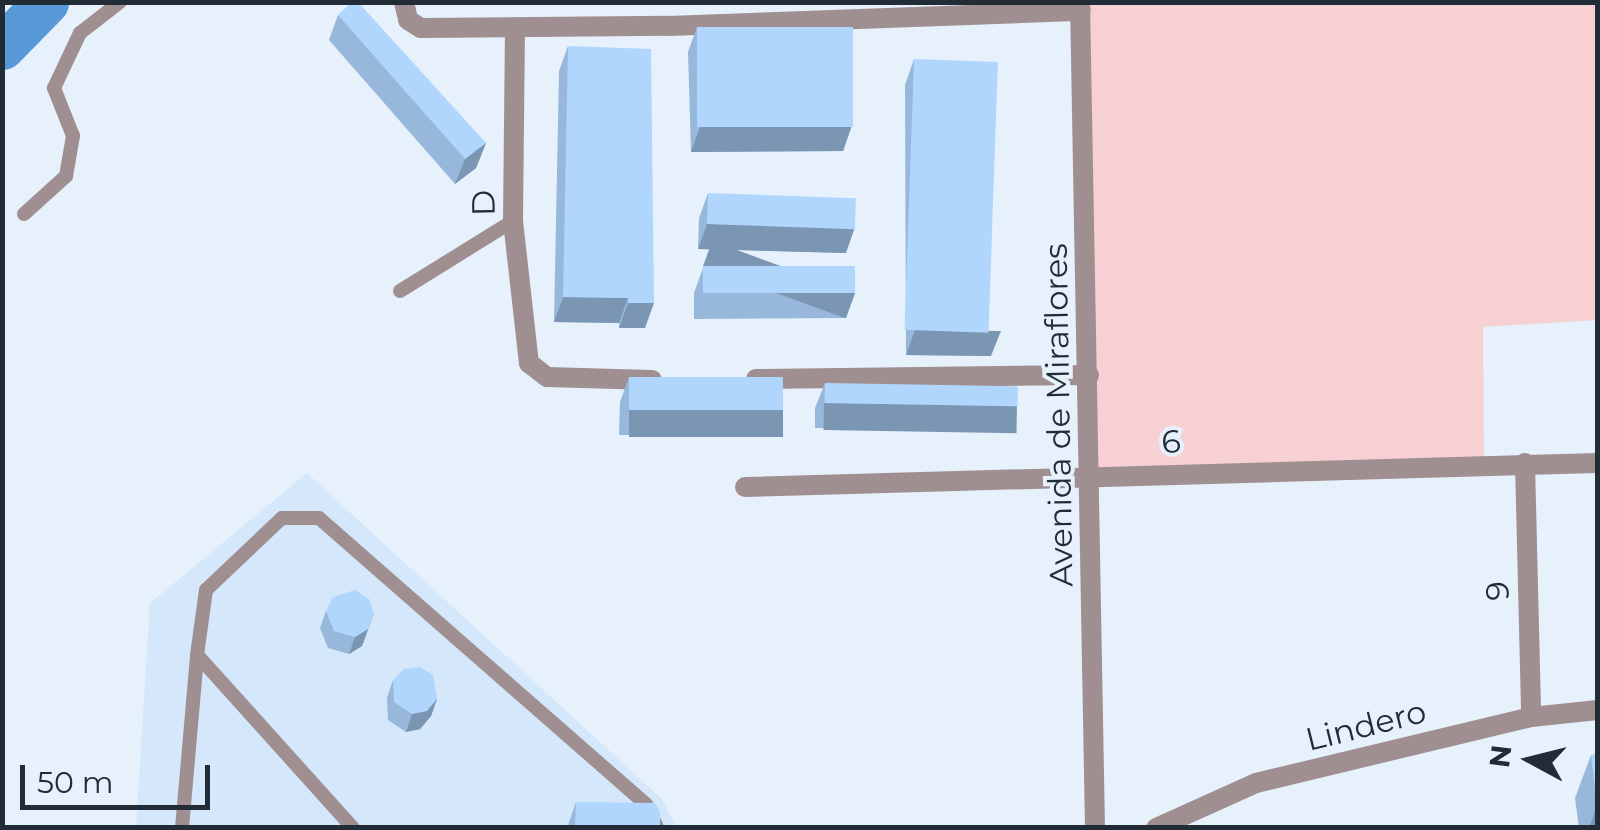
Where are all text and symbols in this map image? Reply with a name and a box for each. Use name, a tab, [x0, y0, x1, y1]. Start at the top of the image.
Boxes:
street label: D	[465, 189, 503, 217]
street label: Avenida de Miraflores	[1037, 243, 1081, 587]
street label: 6	[1161, 422, 1181, 462]
street label: 9	[1479, 581, 1517, 601]
street label: Lindero	[1302, 693, 1430, 759]
north arrow	[1480, 710, 1580, 810]
text: N	[1482, 743, 1518, 770]
scale bar	[25, 745, 215, 807]
text: 50 m	[37, 764, 114, 801]

